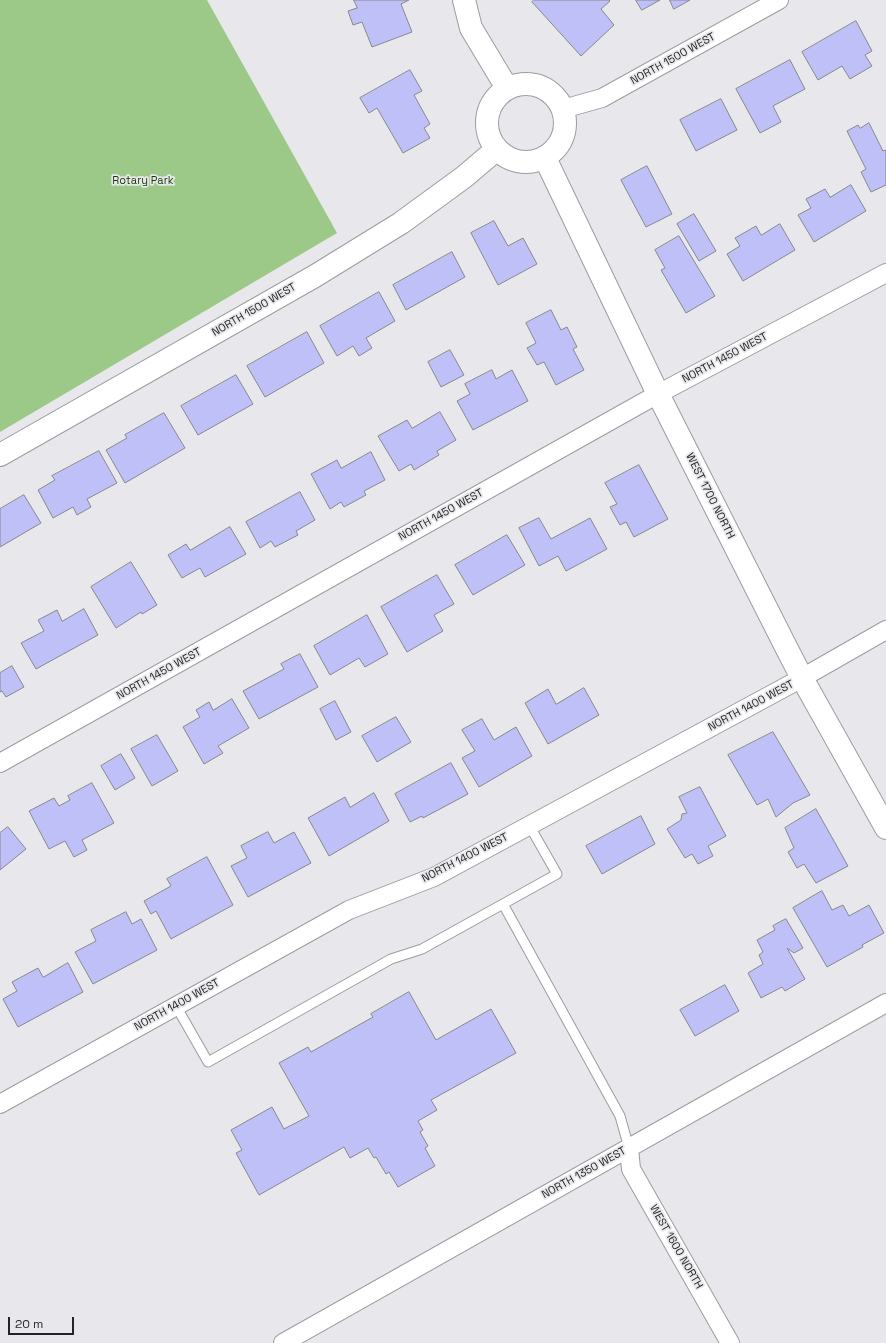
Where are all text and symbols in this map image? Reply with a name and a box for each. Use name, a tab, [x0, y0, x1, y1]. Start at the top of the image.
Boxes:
street label: NORTH 1500 WEST	[628, 30, 718, 88]
park label: Rotary Park	[112, 174, 174, 188]
street label: NORTH 1500 WEST	[210, 281, 298, 339]
street label: NORTH 1450 WEST	[680, 330, 770, 386]
street label: WEST 1700 NORTH	[683, 451, 737, 541]
street label: NORTH 1450 WEST	[396, 486, 486, 544]
street label: NORTH 1450 WEST	[114, 645, 204, 703]
street label: NORTH 1400 WEST	[706, 678, 796, 734]
street label: NORTH 1400 WEST	[420, 831, 510, 885]
street label: NORTH 1400 WEST	[132, 976, 222, 1034]
street label: NORTH 1350 WEST	[540, 1144, 628, 1202]
street label: WEST 1600 NORTH	[647, 1203, 705, 1291]
scale bar	[10, 1309, 76, 1335]
text: 20 m	[15, 1316, 43, 1332]

